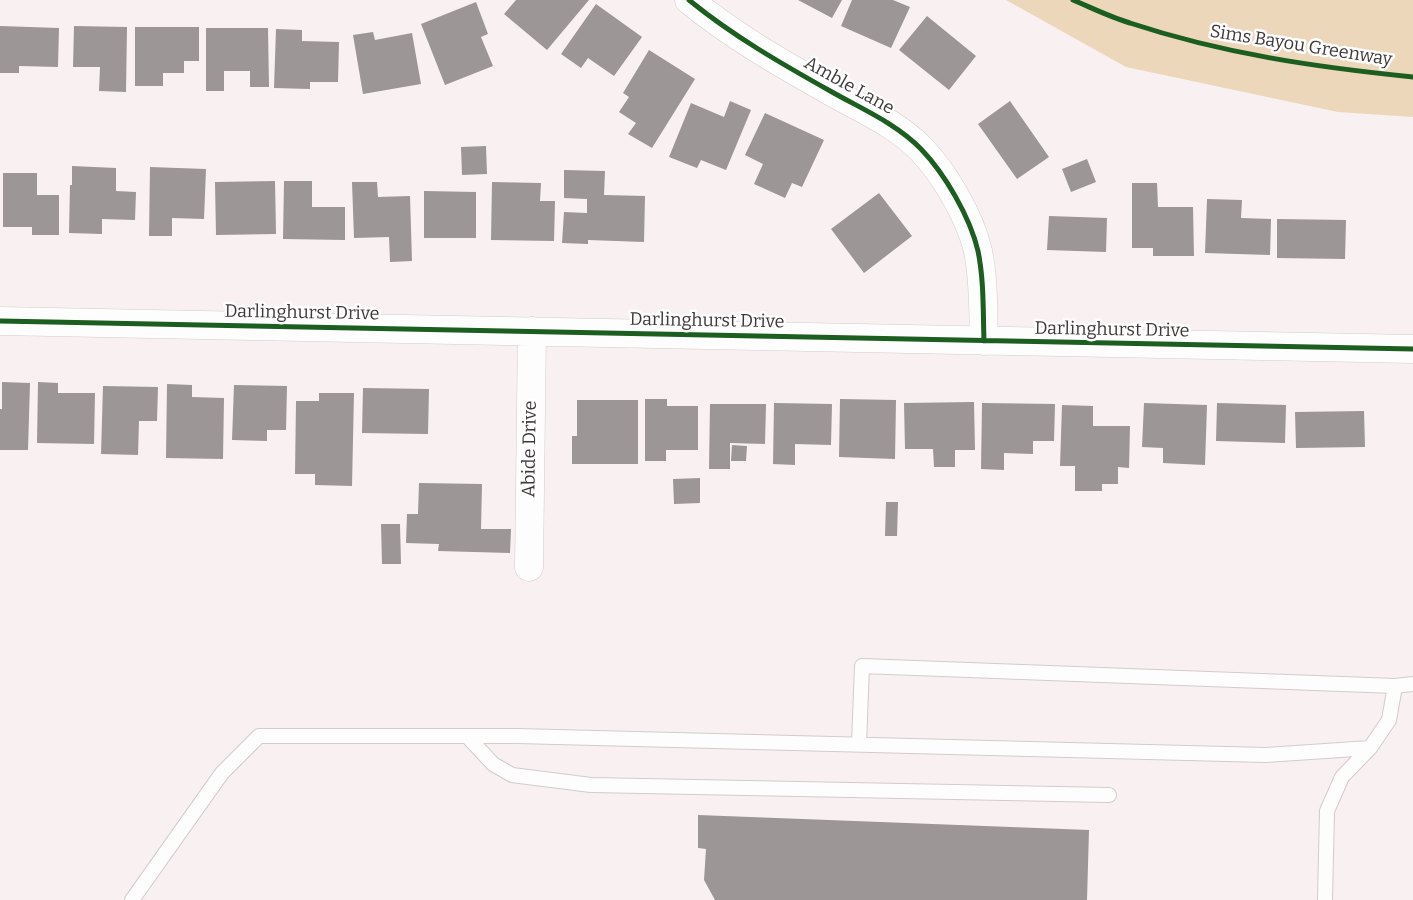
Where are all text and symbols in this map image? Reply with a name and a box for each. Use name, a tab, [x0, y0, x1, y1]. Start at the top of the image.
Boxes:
street label: Sims Bayou Greenway	[1208, 21, 1394, 71]
street label: Amble Lane	[800, 52, 898, 120]
street label: Darlinghurst Drive	[224, 301, 380, 325]
street label: Darlinghurst Drive	[629, 309, 785, 333]
street label: Darlinghurst Drive	[1034, 318, 1190, 342]
street label: Abide Drive	[518, 400, 542, 498]

